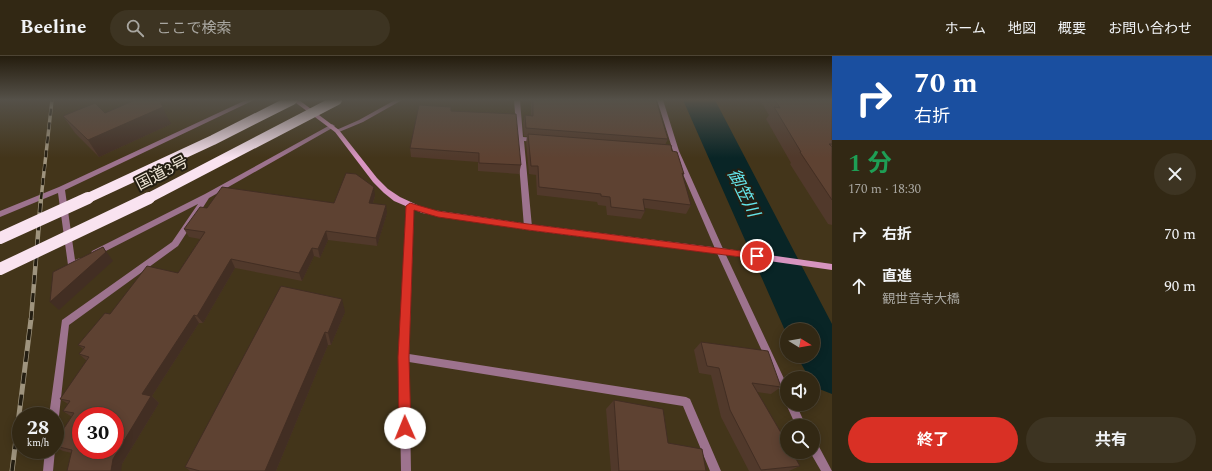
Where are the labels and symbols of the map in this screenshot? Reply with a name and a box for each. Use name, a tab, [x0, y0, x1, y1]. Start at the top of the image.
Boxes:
street label: 国道3号	[132, 150, 192, 196]
water label: 御笠川	[720, 164, 767, 223]
pin	[740, 239, 774, 273]
north arrow	[780, 323, 820, 363]
speed limit sign: 30	[72, 407, 124, 459]
position arrow	[384, 407, 426, 449]

